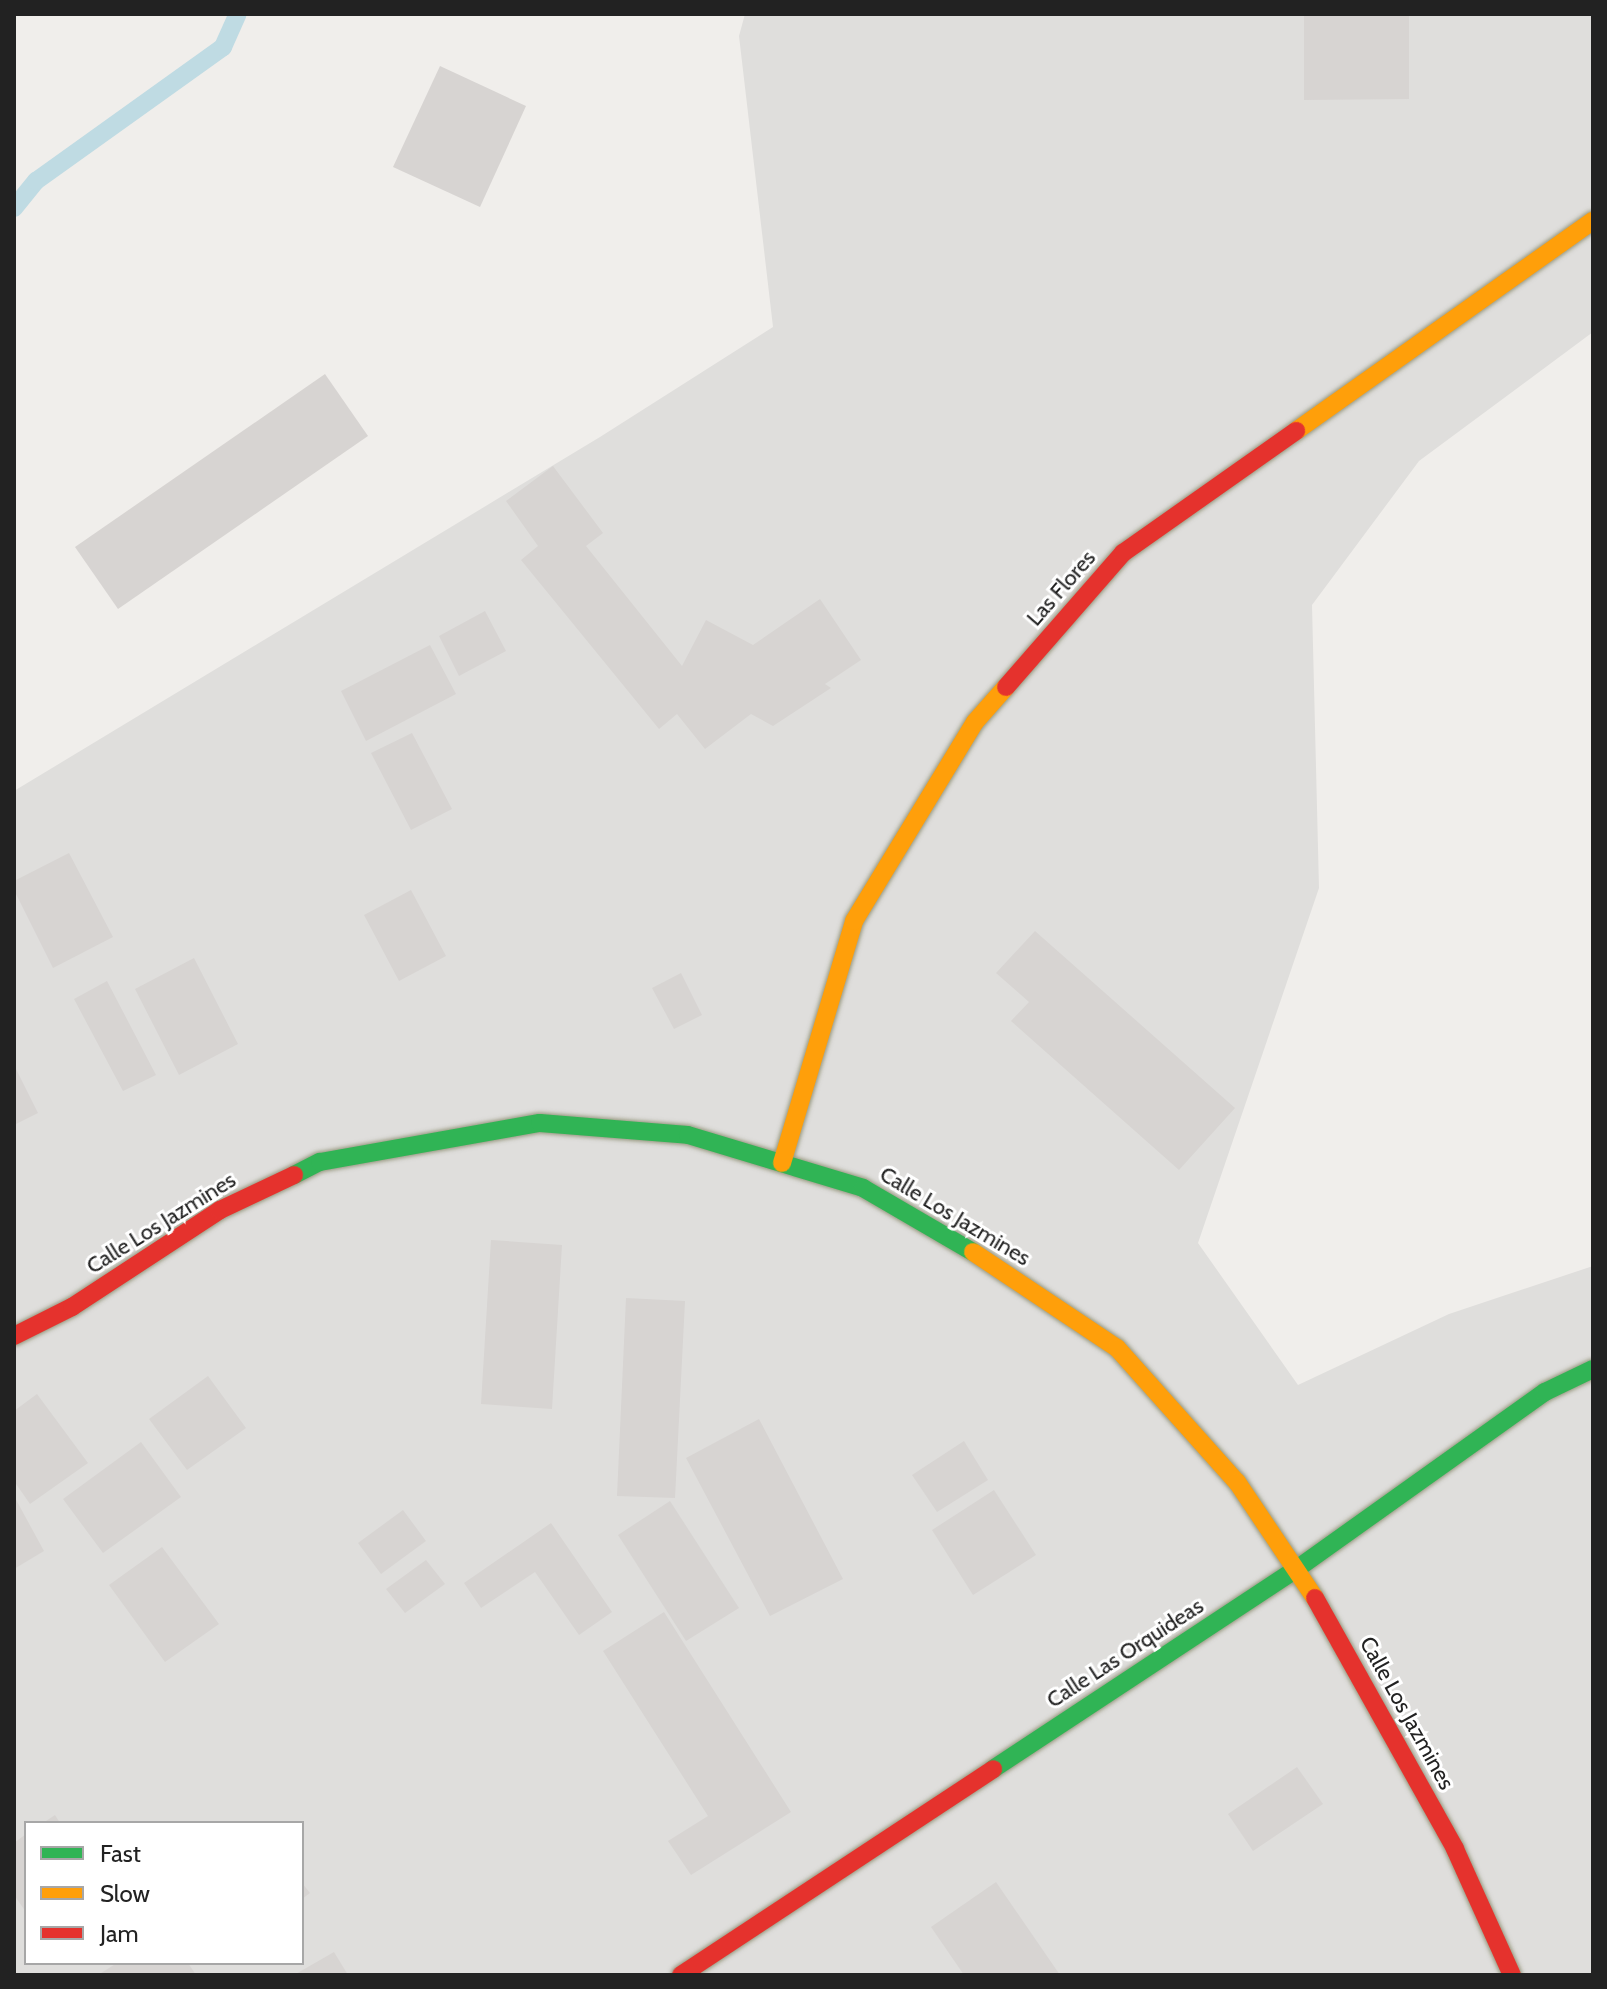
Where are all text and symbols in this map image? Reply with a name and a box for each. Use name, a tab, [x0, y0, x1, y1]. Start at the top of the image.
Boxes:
street label: Las Flores	[1021, 545, 1101, 631]
street label: Calle Los Jazmines	[875, 1161, 1035, 1271]
street label: Calle Los Jazmines	[82, 1167, 240, 1279]
street label: Calle Las Orquideas	[1042, 1593, 1208, 1713]
street label: Calle Los Jazmines	[1354, 1632, 1460, 1794]
legend	[24, 1821, 304, 1965]
text: Fast	[100, 1839, 141, 1868]
text: Slow	[100, 1879, 150, 1908]
text: Jam	[100, 1919, 138, 1948]

